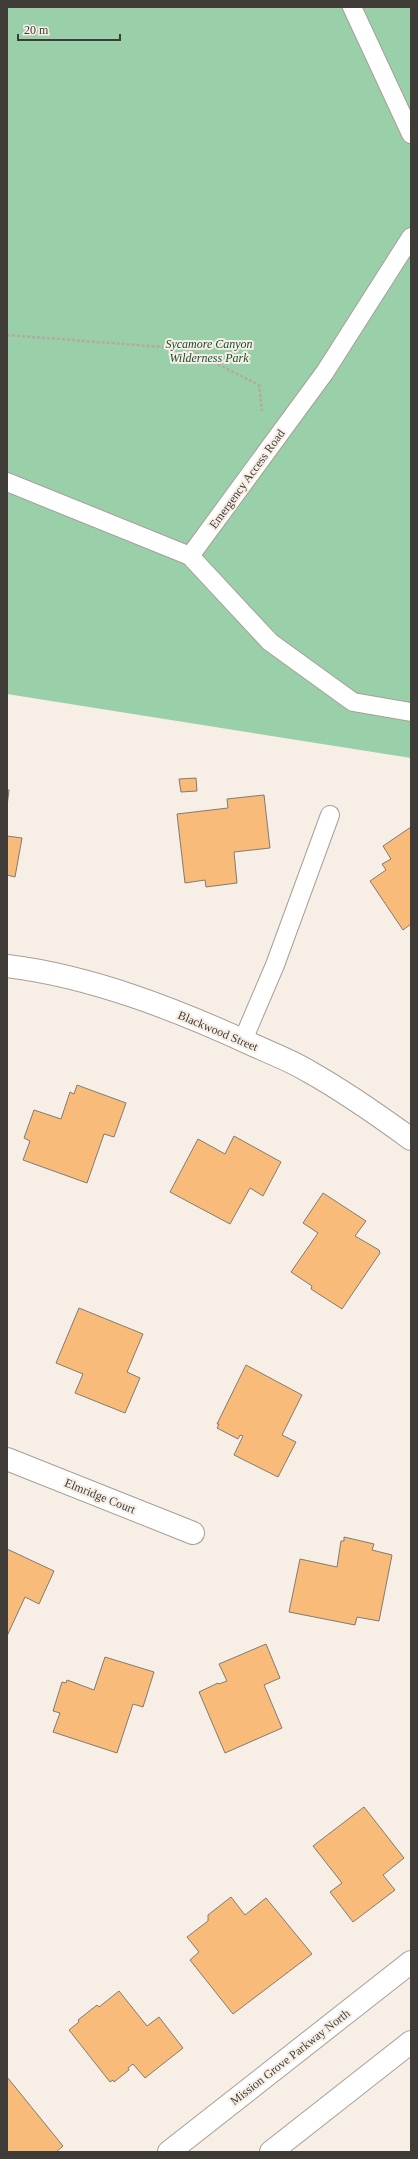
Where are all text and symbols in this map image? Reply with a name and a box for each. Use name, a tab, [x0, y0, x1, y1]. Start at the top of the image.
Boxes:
scale bar	[18, 16, 120, 42]
text: 20 m	[24, 23, 49, 37]
park label: Sycamore Canyon Wilderness Park	[165, 337, 253, 365]
street label: Emergency Access Road	[206, 427, 288, 531]
street label: Blackwood Street	[176, 1008, 261, 1054]
street label: Elmridge Court	[63, 1475, 138, 1517]
street label: Mission Grove Parkway North	[228, 2006, 352, 2108]

